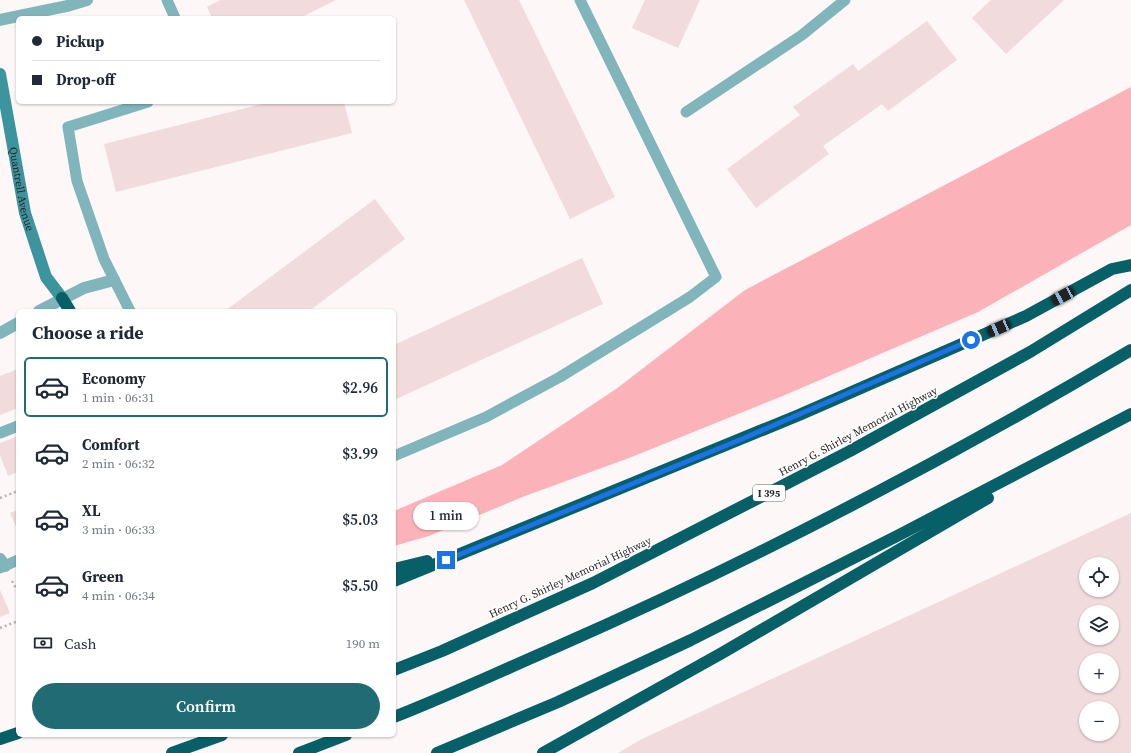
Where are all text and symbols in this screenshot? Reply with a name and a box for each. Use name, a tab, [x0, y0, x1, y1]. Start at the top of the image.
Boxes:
text: Pickup	[56, 31, 104, 52]
text: Drop-off	[56, 69, 115, 90]
street label: Quantrell Avenue	[5, 146, 38, 233]
car	[1050, 285, 1076, 307]
car	[986, 318, 1012, 338]
text: Choose a ride	[32, 320, 144, 345]
route start	[962, 331, 980, 349]
text: Economy	[82, 368, 146, 389]
icon: car	[34, 369, 70, 405]
text: $2.96	[342, 377, 378, 398]
street label: Henry G. Shirley Memorial Highway	[776, 383, 941, 480]
text: 1 min · 06:31	[82, 389, 155, 406]
text: Comfort	[82, 434, 140, 455]
icon: car	[34, 435, 70, 471]
text: $3.99	[342, 443, 378, 464]
text: 2 min · 06:32	[82, 455, 155, 472]
road number: I 395	[753, 485, 785, 501]
text: XL	[82, 500, 101, 521]
icon: car	[34, 501, 70, 537]
callout: 1 min	[413, 502, 479, 530]
text: 1 min	[429, 507, 463, 524]
text: $5.03	[342, 509, 378, 530]
text: 3 min · 06:33	[82, 521, 155, 538]
street label: Henry G. Shirley Memorial Highway	[487, 533, 654, 622]
route end	[437, 551, 455, 569]
map controls	[1079, 557, 1119, 741]
button: locate	[1079, 557, 1119, 597]
text: Green	[82, 566, 124, 587]
icon: car	[34, 567, 70, 603]
text: $5.50	[342, 575, 378, 596]
text: 4 min · 06:34	[82, 587, 155, 604]
button: layers	[1079, 605, 1119, 645]
icon: cash	[32, 632, 54, 654]
text: Cash	[64, 633, 96, 654]
text: 190 m	[346, 635, 380, 652]
button: +	[1079, 653, 1119, 693]
button: Confirm	[32, 683, 380, 729]
button: −	[1079, 701, 1119, 741]

